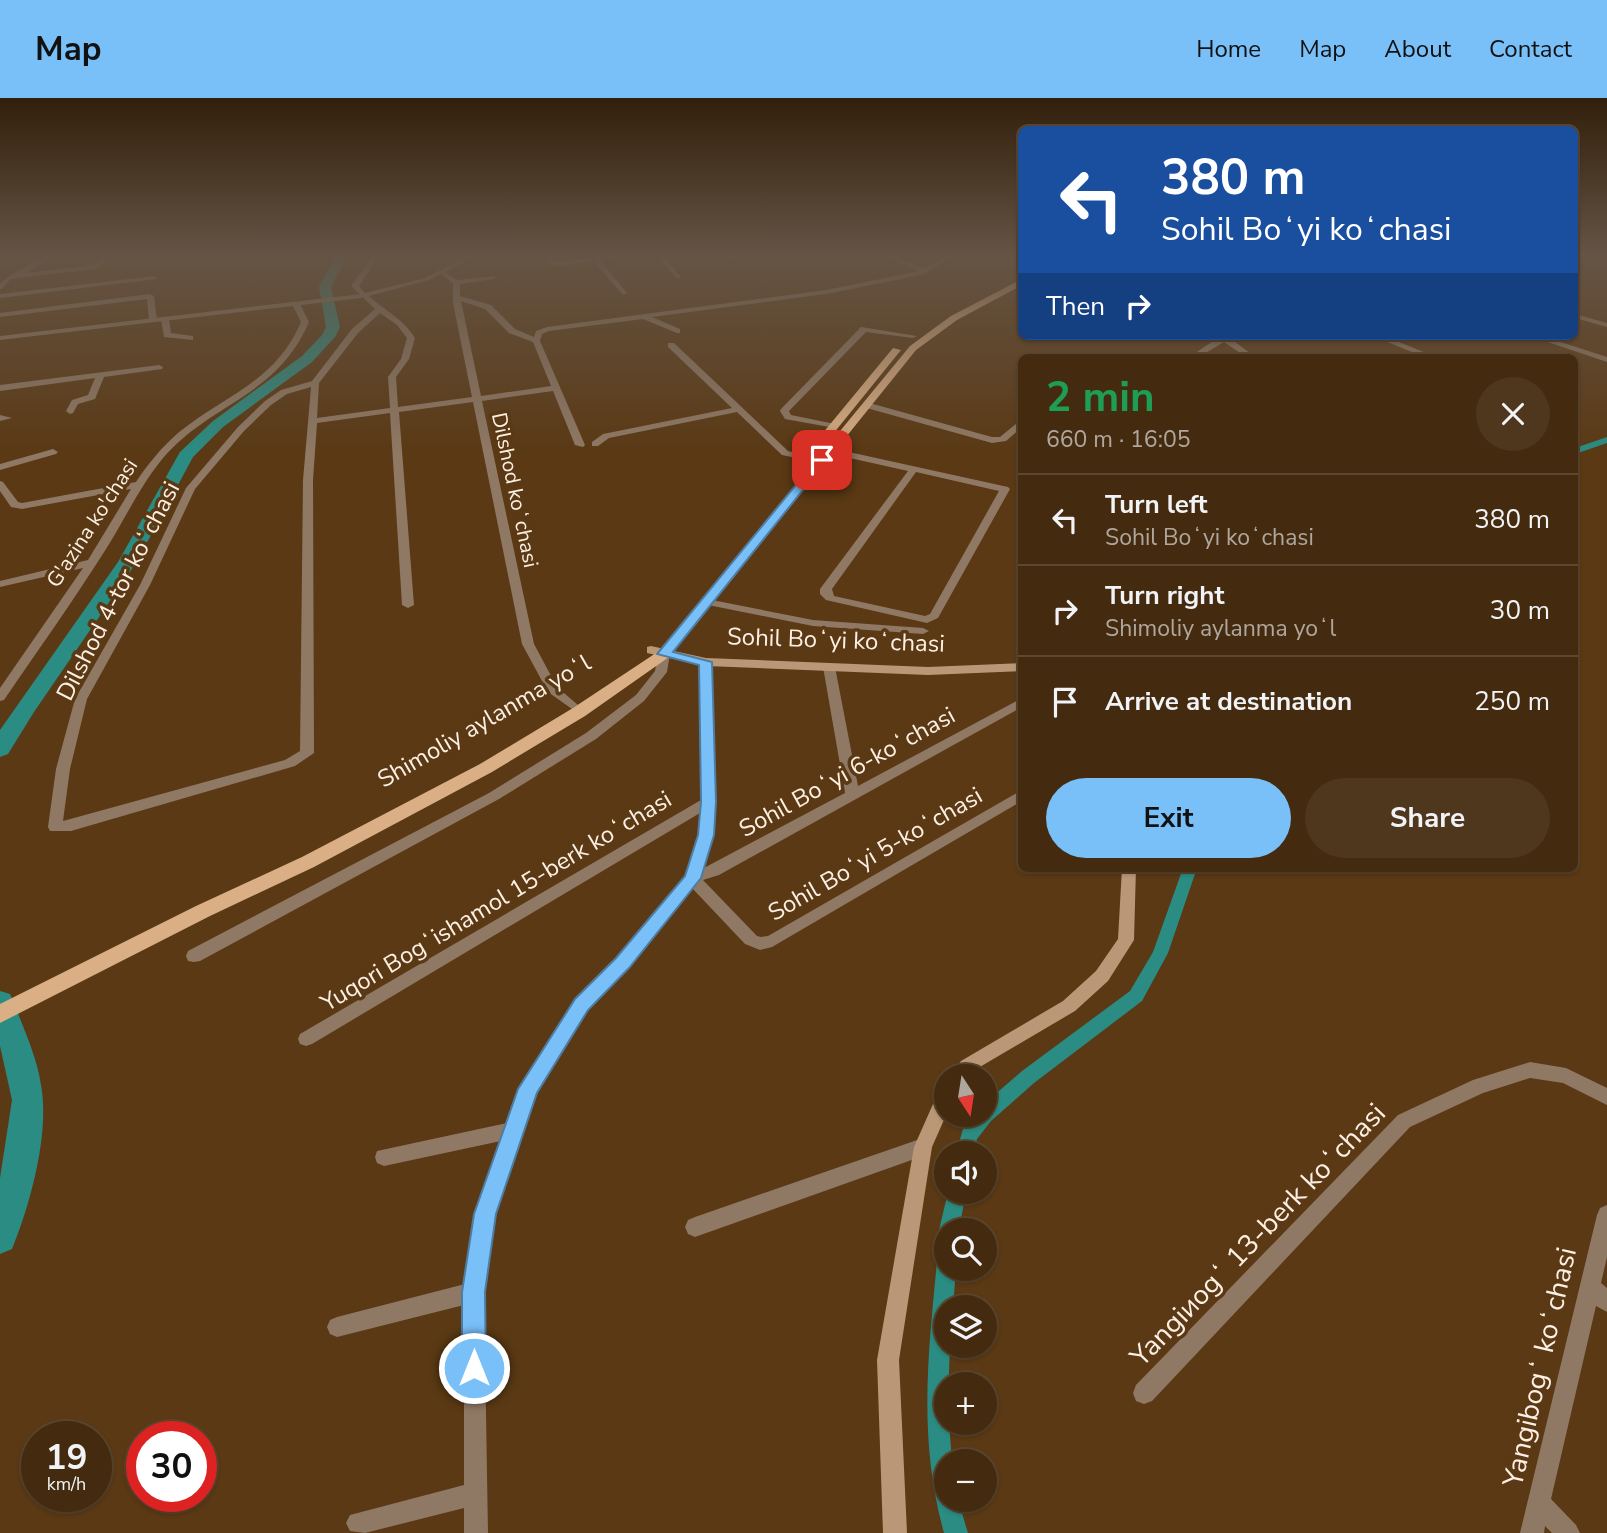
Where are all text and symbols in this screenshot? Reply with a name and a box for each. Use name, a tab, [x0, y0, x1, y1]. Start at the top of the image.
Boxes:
text: Map	[35, 27, 102, 72]
text: Home	[1196, 33, 1261, 65]
text: Map	[1299, 33, 1346, 65]
text: About	[1384, 33, 1451, 65]
text: Contact	[1489, 33, 1572, 65]
text: 380 m	[1161, 144, 1305, 211]
icon: left	[1046, 154, 1137, 245]
text: Sohil Boʻyi koʻchasi	[1161, 208, 1451, 251]
icon: right	[1119, 287, 1157, 325]
text: Then	[1046, 289, 1105, 324]
text: 2 min	[1046, 369, 1155, 426]
button: close	[1476, 377, 1550, 451]
street label: Dilshod koʻchasi	[485, 410, 545, 570]
text: 660 m · 16:05	[1046, 424, 1191, 455]
pin	[792, 430, 852, 490]
icon: arrive	[803, 441, 841, 479]
street label: G'azina ko'chasi	[40, 453, 144, 593]
street label: Dilshod 4-tor koʻchasi	[49, 476, 187, 706]
text: Turn left	[1105, 487, 1208, 522]
icon: left	[1046, 501, 1084, 539]
text: 380 m	[1474, 502, 1550, 537]
text: Sohil Boʻyi koʻchasi	[1105, 522, 1314, 553]
text: Turn right	[1105, 578, 1224, 613]
icon: right	[1046, 592, 1084, 630]
text: 30 m	[1490, 593, 1550, 628]
text: Shimoliy aylanma yoʻl	[1105, 613, 1336, 644]
street label: Sohil Boʻyi koʻchasi	[727, 620, 945, 660]
street label: Shimoliy aylanma yoʻl	[371, 647, 597, 795]
icon: arrive	[1046, 683, 1084, 721]
text: Arrive at destination	[1105, 684, 1352, 719]
text: 250 m	[1474, 684, 1550, 719]
street label: Sohil Boʻyi 6-koʻchasi	[733, 699, 961, 845]
button: Exit	[1046, 778, 1291, 858]
button: Share	[1305, 778, 1550, 858]
street label: Sohil Boʻyi 5-koʻchasi	[762, 780, 988, 928]
street label: Yuqori Bogʻishamol 15-berk koʻchasi	[314, 783, 677, 1019]
north arrow	[934, 1064, 998, 1127]
map controls	[934, 1064, 997, 1512]
street label: Yangiиogʻ 13-berk koʻchasi	[1121, 1095, 1394, 1376]
button: sound	[934, 1141, 997, 1204]
button: search	[934, 1218, 997, 1281]
street label: Yangibogʻ koʻchasi	[1494, 1244, 1586, 1491]
button: layers	[934, 1295, 997, 1358]
position arrow	[437, 1331, 511, 1405]
button: +	[934, 1372, 997, 1435]
speed limit sign: 30	[126, 1421, 217, 1512]
text: 19	[45, 1434, 88, 1481]
button: −	[934, 1449, 997, 1512]
text: km/h	[47, 1472, 86, 1496]

